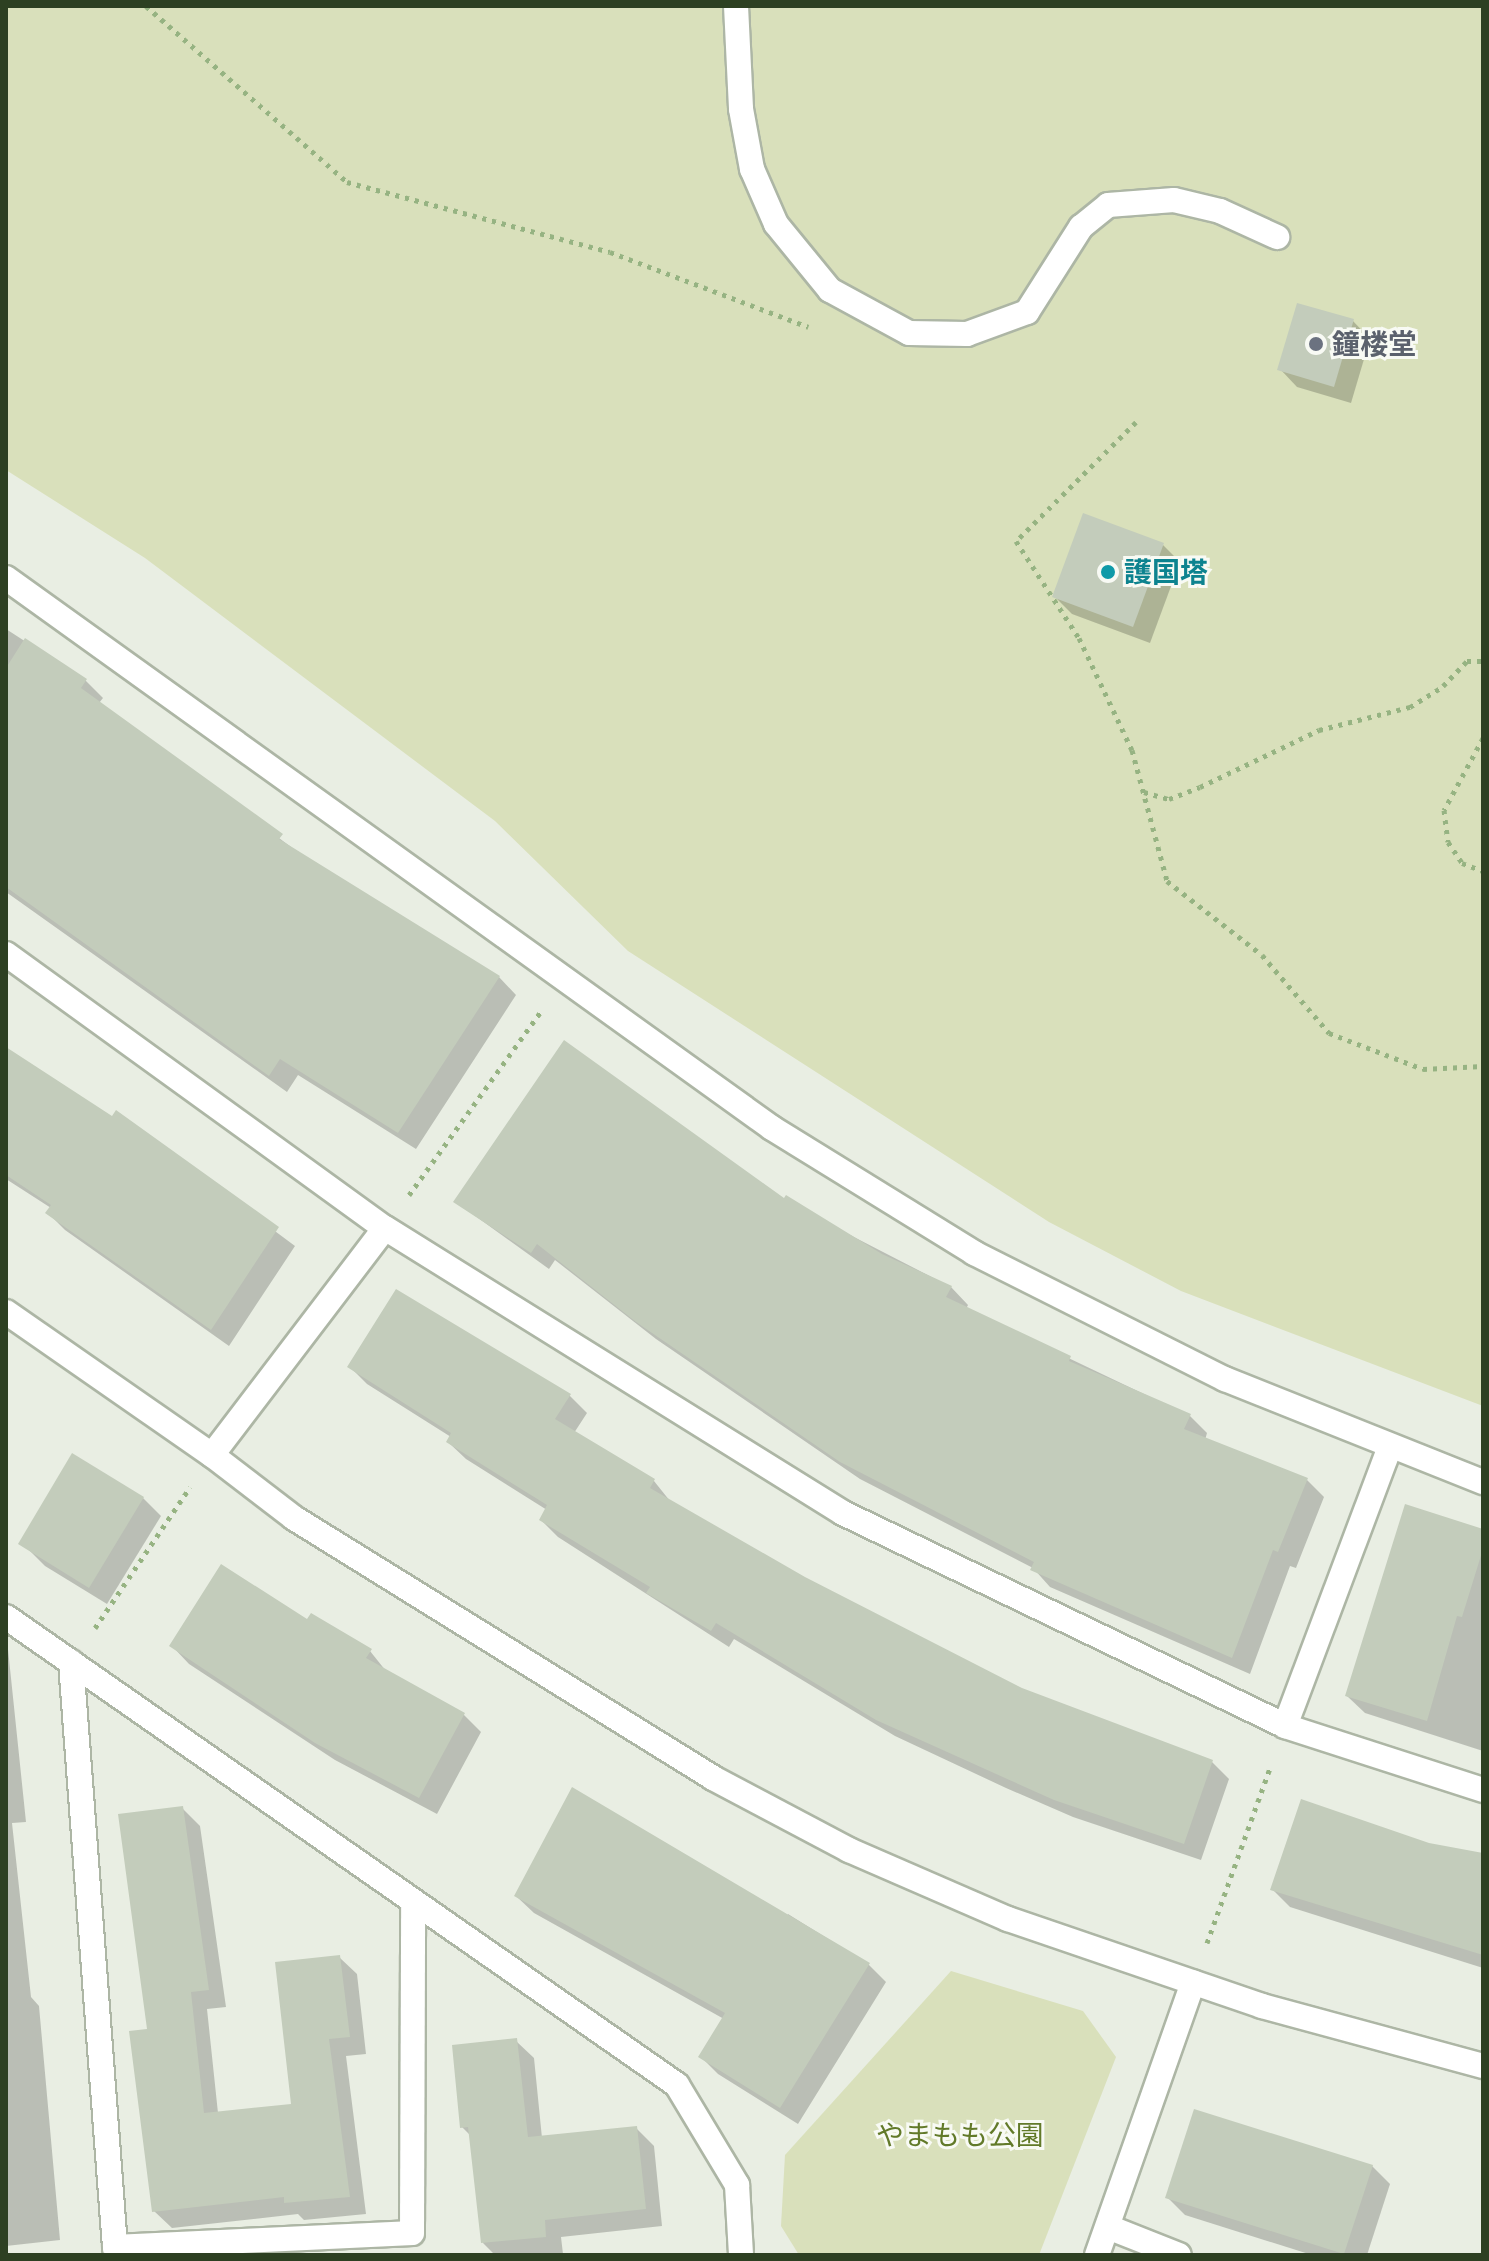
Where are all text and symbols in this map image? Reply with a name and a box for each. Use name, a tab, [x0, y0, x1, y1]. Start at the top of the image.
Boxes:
place label: 鐘楼堂	[1332, 327, 1416, 361]
marker: 鐘楼堂	[1307, 335, 1325, 353]
place label: 護国塔	[1124, 555, 1208, 589]
marker: 護国塔	[1099, 563, 1117, 581]
park label: やまもも公園	[876, 2118, 1044, 2152]

